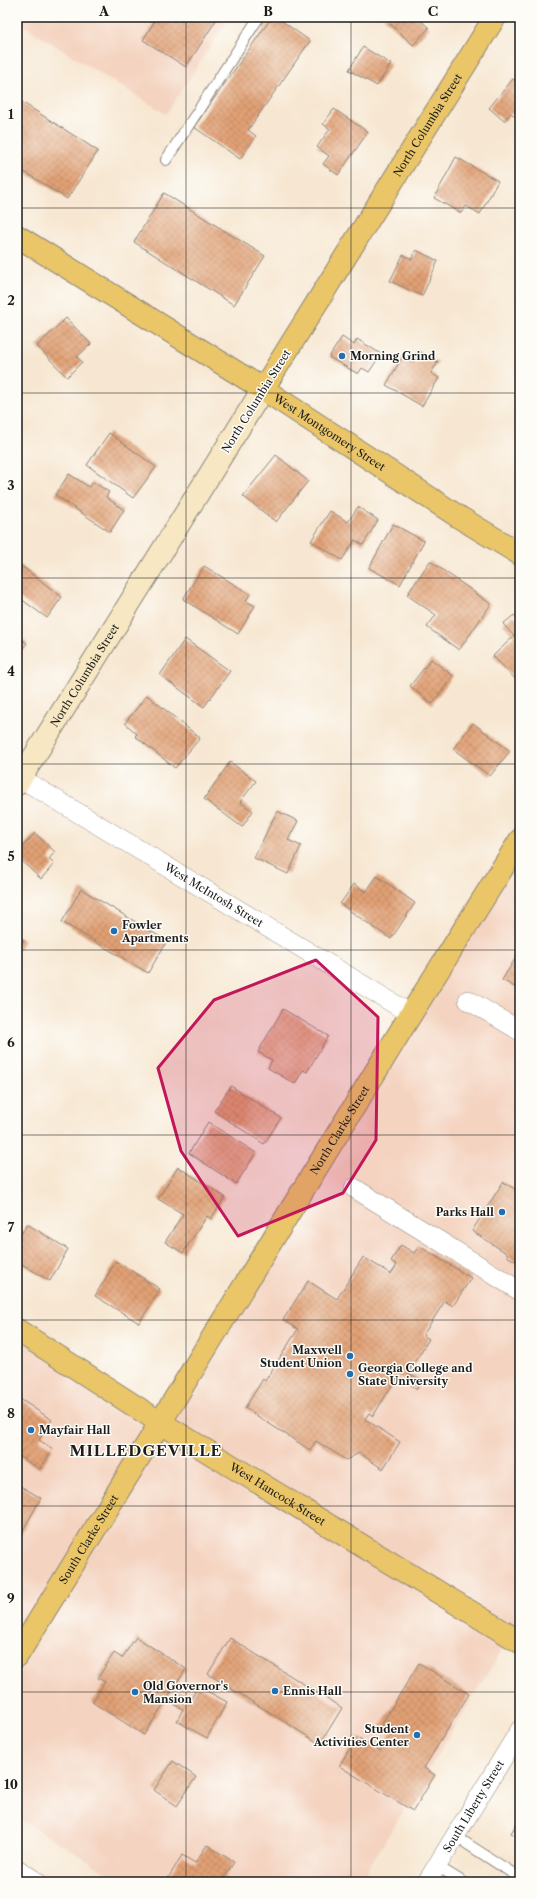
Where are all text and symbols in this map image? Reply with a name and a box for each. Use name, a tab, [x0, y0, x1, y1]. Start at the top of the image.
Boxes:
text: A	[98, 3, 110, 19]
text: B	[263, 3, 273, 19]
text: C	[428, 3, 438, 19]
street label: North Columbia Street	[390, 71, 465, 179]
text: 1	[8, 106, 14, 122]
text: 2	[7, 292, 15, 308]
street label: North Columbia Street	[218, 347, 294, 455]
place label: Morning Grind	[350, 349, 436, 363]
marker: Morning Grind	[337, 351, 347, 361]
street label: West Montgomery Street	[270, 390, 388, 474]
text: 3	[7, 477, 15, 493]
street label: North Columbia Street	[47, 621, 122, 730]
text: 4	[7, 663, 15, 679]
text: 5	[7, 848, 15, 864]
street label: West McIntosh Street	[161, 859, 266, 930]
place label: Fowler Apartments	[121, 918, 189, 945]
marker: Fowler Apartments	[109, 926, 119, 936]
text: 6	[7, 1034, 15, 1050]
street label: North Clarke Street	[307, 1083, 373, 1177]
place label: Parks Hall	[436, 1205, 494, 1219]
marker: Parks Hall	[497, 1207, 507, 1217]
text: 7	[8, 1219, 15, 1235]
place label: Maxwell Student Union	[260, 1343, 342, 1370]
marker: Maxwell Student Union	[345, 1351, 355, 1361]
place label: Georgia College and State University	[358, 1361, 473, 1388]
marker: Georgia College and State University	[345, 1369, 355, 1379]
text: 8	[7, 1405, 15, 1421]
place label: Mayfair Hall	[39, 1423, 111, 1437]
marker: Mayfair Hall	[26, 1425, 36, 1435]
district label: MILLEDGEVILLE	[70, 1441, 222, 1460]
street label: West Hancock Street	[226, 1459, 328, 1529]
street label: South Clarke Street	[56, 1492, 121, 1587]
text: 9	[7, 1590, 15, 1606]
place label: Old Governor's Mansion	[143, 1679, 228, 1706]
place label: Ennis Hall	[283, 1684, 342, 1698]
marker: Ennis Hall	[270, 1686, 280, 1696]
marker: Old Governor's Mansion	[130, 1687, 140, 1697]
place label: Student Activities Center	[313, 1722, 410, 1749]
marker: Student Activities Center	[412, 1730, 422, 1740]
street label: South Liberty Street	[440, 1757, 507, 1855]
text: 10	[4, 1776, 18, 1792]

